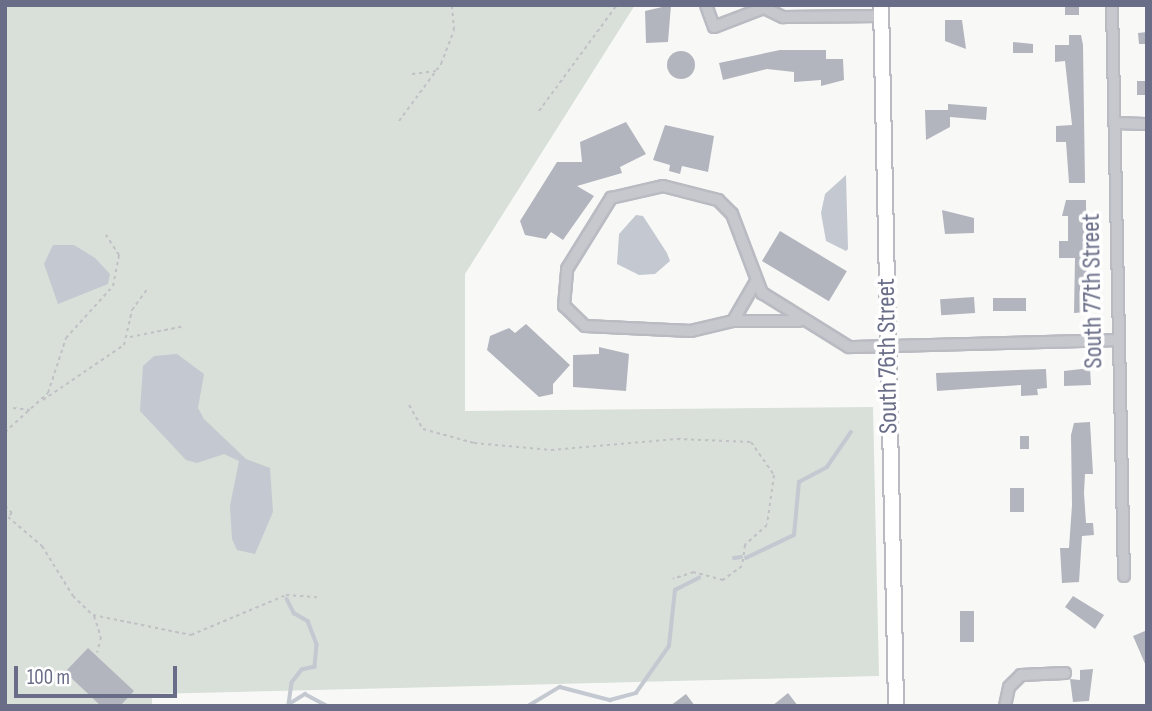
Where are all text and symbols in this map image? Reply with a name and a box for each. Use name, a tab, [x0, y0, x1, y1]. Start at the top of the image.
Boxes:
street label: South 77th Street	[1076, 213, 1110, 369]
street label: South 76th Street	[871, 278, 905, 434]
scale bar	[18, 652, 180, 696]
text: 100 m	[27, 665, 70, 690]

